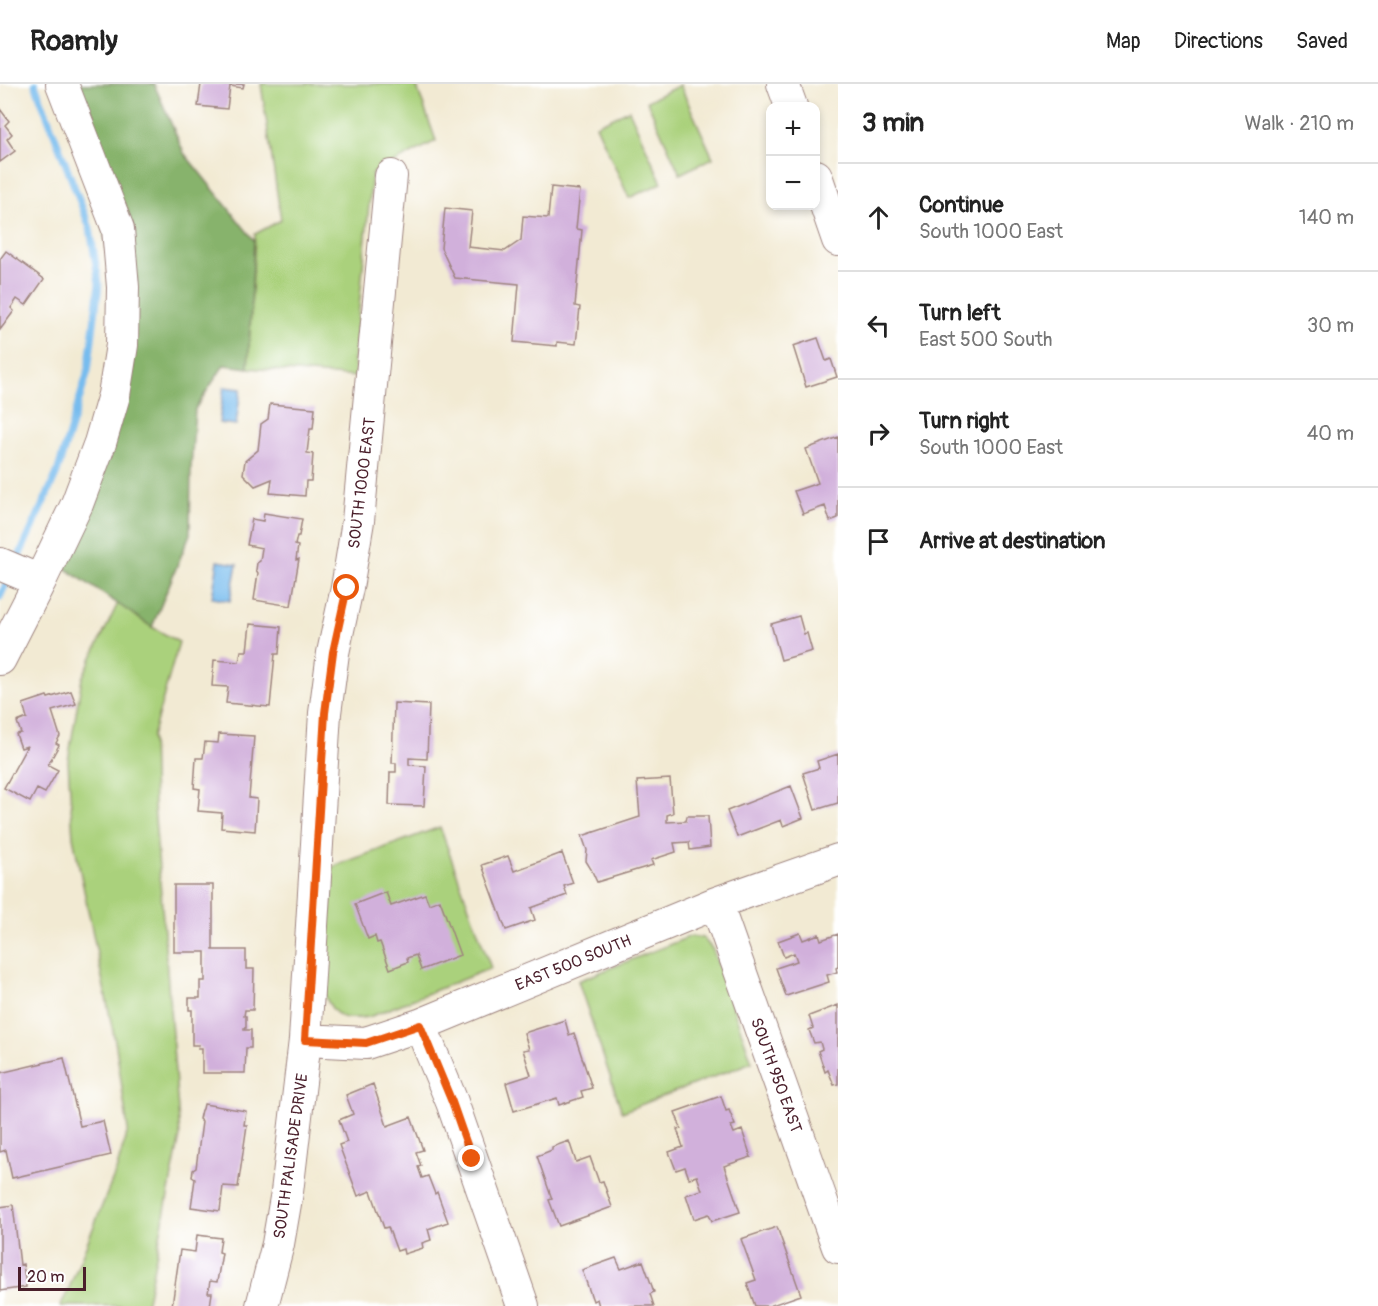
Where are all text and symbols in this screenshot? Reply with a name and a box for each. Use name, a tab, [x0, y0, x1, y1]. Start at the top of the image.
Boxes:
text: Roamly	[30, 24, 118, 59]
text: Map	[1106, 28, 1141, 55]
text: Directions	[1174, 28, 1263, 55]
text: Saved	[1296, 28, 1348, 55]
map controls	[766, 102, 820, 210]
button: +	[766, 102, 820, 156]
text: 3 min	[862, 107, 924, 139]
text: Walk · 210 m	[1245, 111, 1354, 136]
button: −	[766, 156, 820, 210]
text: Continue	[919, 191, 1003, 219]
icon: ahead	[862, 201, 895, 234]
text: 140 m	[1299, 205, 1354, 230]
text: South 1000 East	[919, 219, 1063, 244]
text: Turn left	[919, 299, 1001, 327]
icon: left	[862, 309, 895, 342]
text: 30 m	[1307, 313, 1354, 338]
text: East 500 South	[919, 327, 1052, 352]
text: Turn right	[919, 407, 1009, 435]
street label: SOUTH 1000 EAST	[344, 416, 380, 550]
icon: right	[862, 417, 895, 450]
text: 40 m	[1307, 421, 1354, 446]
text: South 1000 East	[919, 435, 1063, 460]
icon: arrive	[862, 525, 895, 558]
text: Arrive at destination	[919, 527, 1105, 555]
route start	[333, 574, 359, 600]
street label: EAST 500 SOUTH	[512, 931, 634, 995]
street label: SOUTH 950 EAST	[746, 1015, 806, 1136]
street label: SOUTH PALISADE DRIVE	[269, 1072, 313, 1240]
route end	[458, 1145, 484, 1171]
scale bar	[18, 1264, 86, 1292]
text: 20 m	[27, 1267, 65, 1287]

